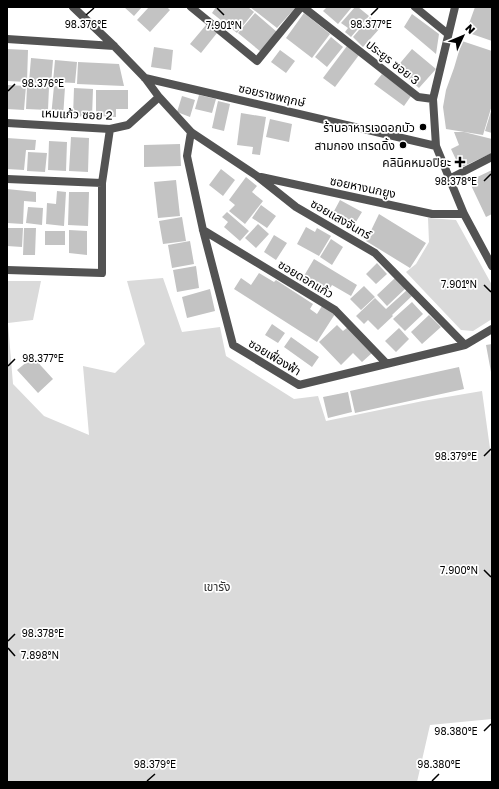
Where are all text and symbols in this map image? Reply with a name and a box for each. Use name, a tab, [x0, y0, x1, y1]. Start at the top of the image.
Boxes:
north arrow	[443, 16, 483, 56]
text: 98.376°E	[65, 18, 107, 30]
text: 98.377°E	[350, 18, 392, 30]
text: 7.901°N	[206, 19, 242, 31]
text: N	[463, 21, 478, 36]
street label: ประยูร ซอย 3	[363, 36, 423, 88]
text: 98.376°E	[22, 77, 64, 89]
street label: ซอยราชพฤกษ์	[237, 80, 307, 110]
street label: เหมแก้ว ซอย 2	[41, 105, 113, 123]
place label: ร้านอาหารเจดอกบัว	[323, 120, 415, 135]
marker: ร้านอาหารเจดอกบัว	[418, 122, 428, 132]
place label: สามกอง เทรดดิ้ง	[314, 137, 395, 153]
marker: สามกอง เทรดดิ้ง	[398, 140, 408, 150]
place label: คลินิคหมอปิยะ	[382, 155, 451, 170]
marker: คลินิคหมอปิยะ	[454, 156, 466, 168]
street label: ซอยหางนกยูง	[329, 173, 397, 201]
text: 98.378°E	[435, 175, 477, 187]
street label: ซอยแสงจันทร์	[308, 196, 375, 243]
street label: ซอยดอกแก้ว	[276, 257, 337, 301]
text: 7.901°N	[441, 278, 477, 290]
street label: ซอยเฟื่องฟ้า	[246, 335, 304, 379]
text: 98.377°E	[22, 352, 64, 364]
text: 98.379°E	[435, 450, 477, 462]
text: 7.900°N	[440, 564, 478, 576]
park label: เขารัง	[203, 579, 231, 594]
text: 98.378°E	[22, 627, 64, 639]
text: 7.898°N	[21, 649, 59, 661]
text: 98.380°E	[434, 725, 478, 737]
text: 98.379°E	[134, 758, 176, 770]
text: 98.380°E	[417, 758, 461, 770]

